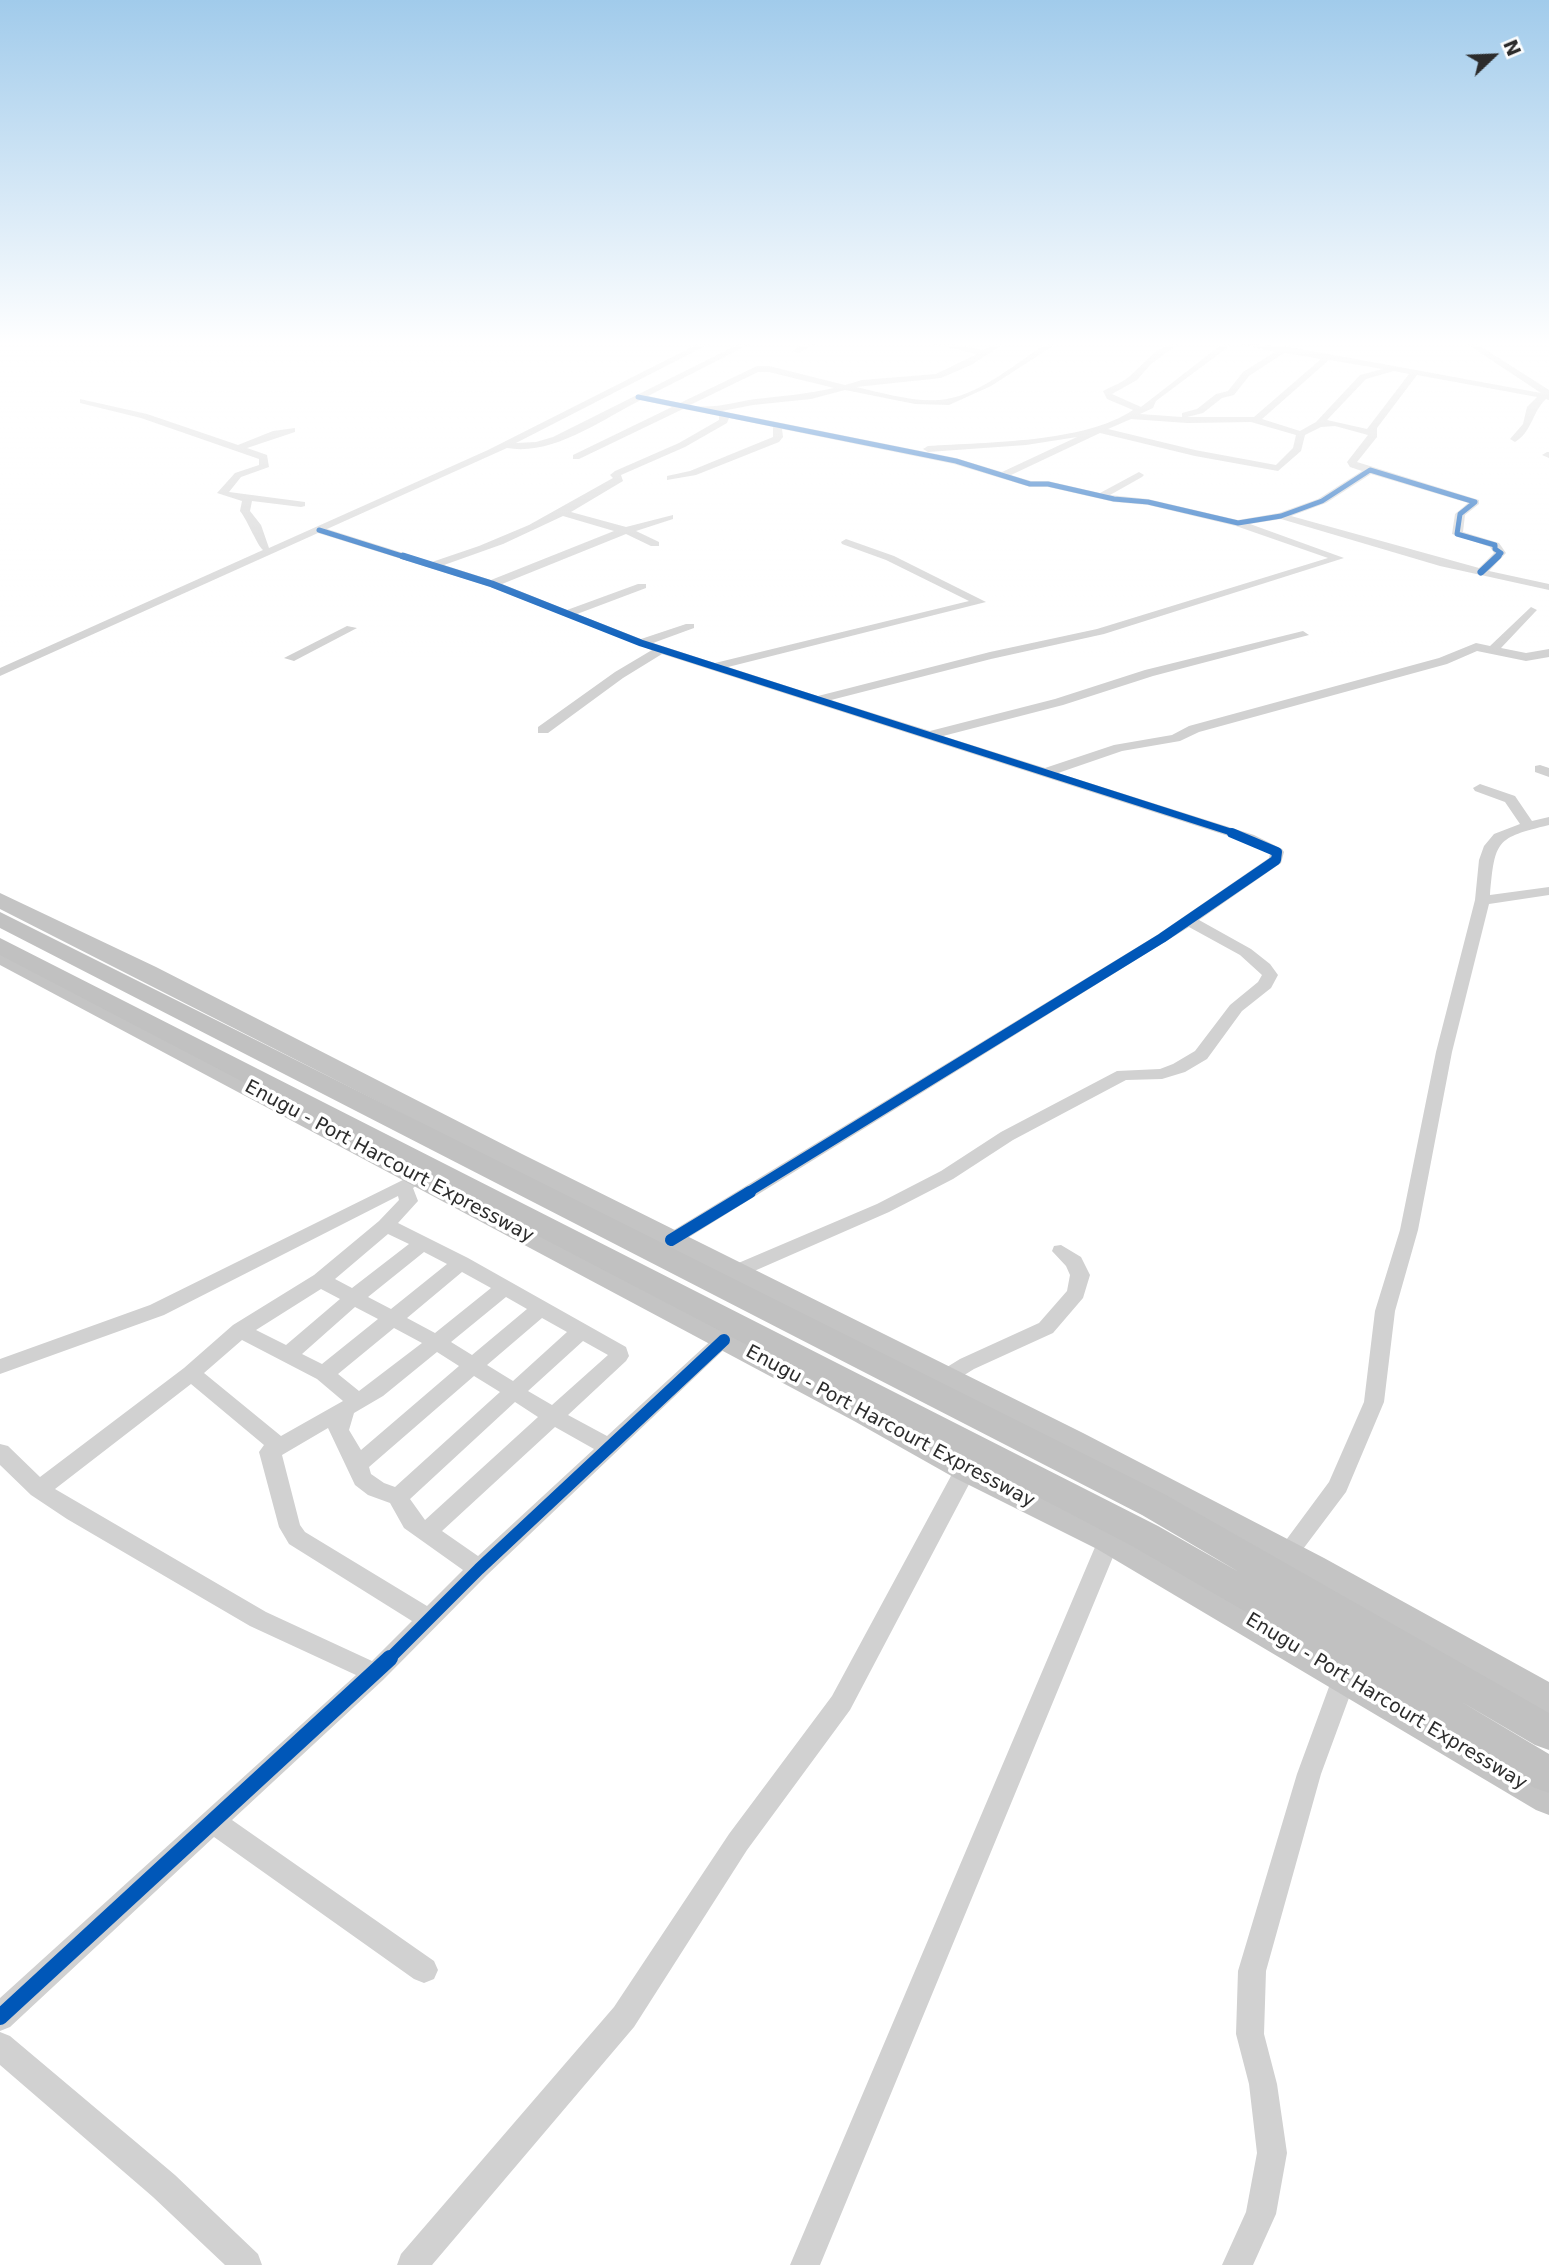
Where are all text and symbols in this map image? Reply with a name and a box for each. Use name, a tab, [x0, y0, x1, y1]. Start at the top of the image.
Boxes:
north arrow	[1458, 21, 1528, 91]
text: N	[1499, 36, 1526, 59]
street label: Enugu - Port Harcourt Expressway	[241, 1076, 537, 1248]
street label: Enugu - Port Harcourt Expressway	[742, 1341, 1038, 1513]
street label: Enugu - Port Harcourt Expressway	[1241, 1609, 1531, 1795]

